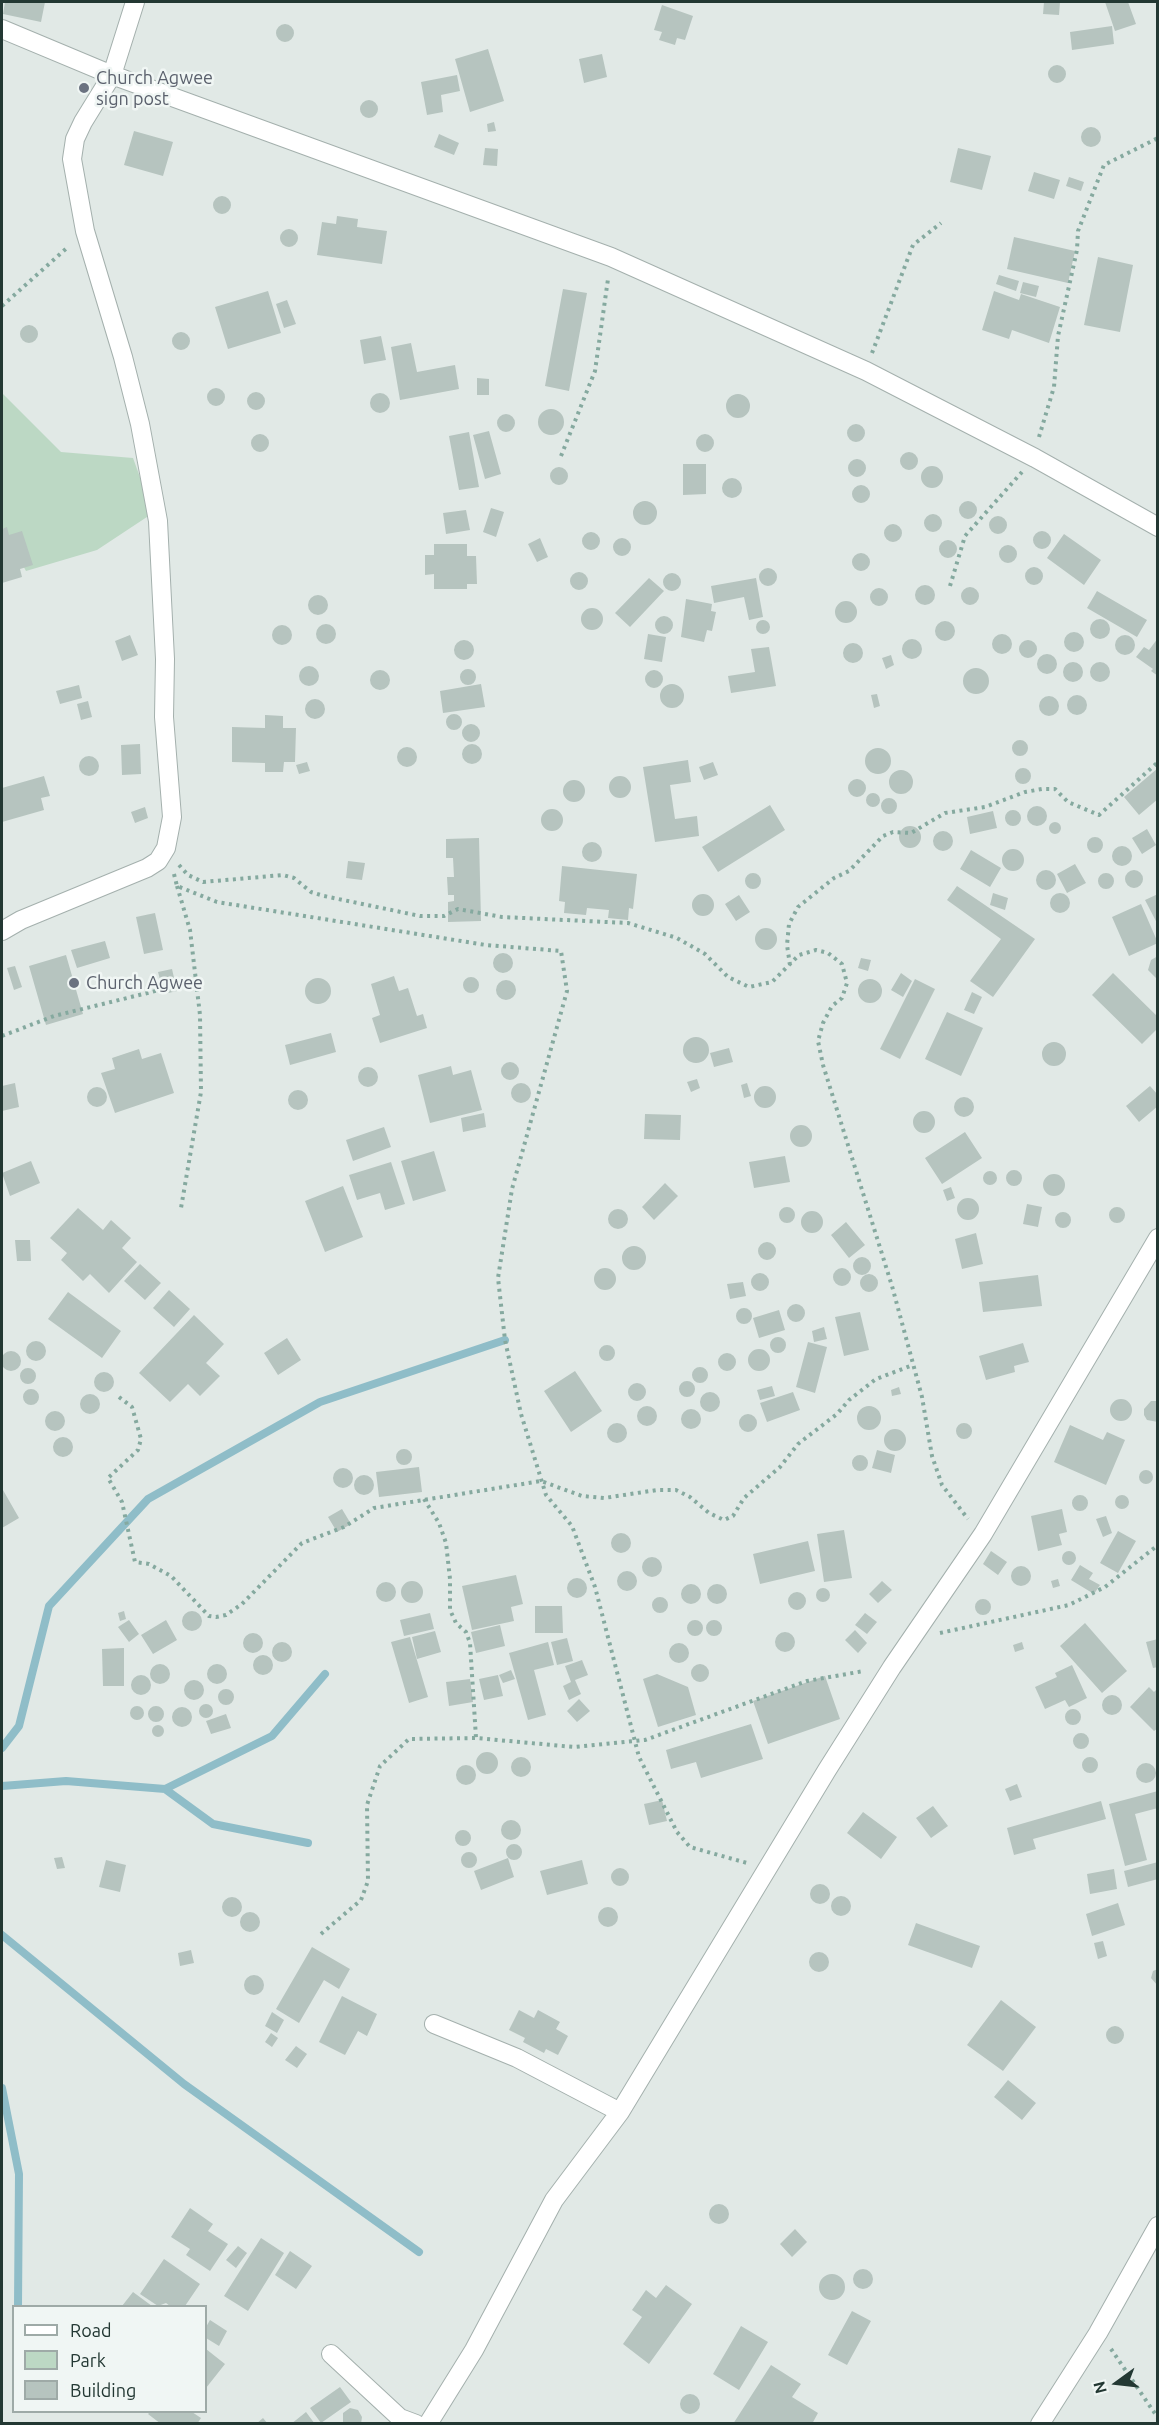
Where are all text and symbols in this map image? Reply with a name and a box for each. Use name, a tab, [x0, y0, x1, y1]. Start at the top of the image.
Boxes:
place label: Church Agwee sign post	[96, 67, 213, 110]
marker: Church Agwee sign post	[77, 81, 91, 95]
place label: Church Agwee	[86, 972, 203, 994]
marker: Church Agwee	[67, 976, 81, 990]
legend	[12, 2305, 207, 2413]
text: Road	[70, 2320, 112, 2340]
text: Park	[70, 2350, 106, 2370]
north arrow	[1087, 2353, 1147, 2413]
text: Building	[70, 2380, 136, 2400]
text: N	[1089, 2380, 1110, 2396]

